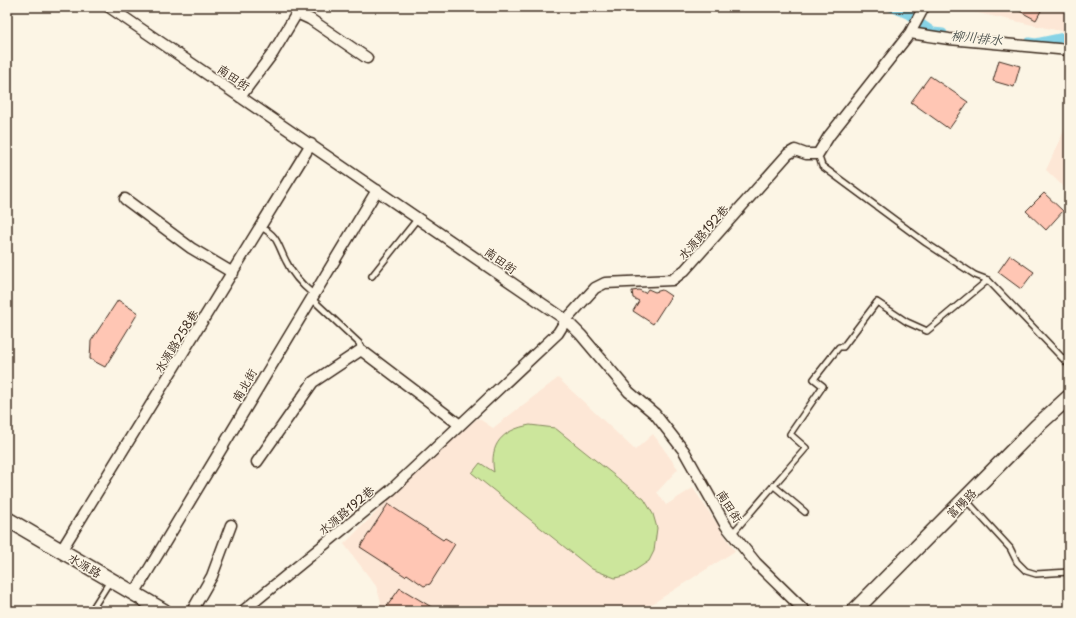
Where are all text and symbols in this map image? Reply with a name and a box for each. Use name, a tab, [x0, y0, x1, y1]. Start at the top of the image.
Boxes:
water label: 柳川排水	[950, 25, 1005, 49]
street label: 南田街	[214, 59, 254, 95]
street label: 水源路192巷	[673, 201, 733, 263]
street label: 南田街	[481, 242, 521, 278]
street label: 水源路258巷	[149, 306, 203, 376]
street label: 南北街	[227, 365, 261, 405]
street label: 水源路192巷	[314, 481, 378, 539]
street label: 富陽路	[942, 484, 980, 522]
street label: 南田街	[713, 486, 747, 526]
street label: 水源路	[65, 548, 105, 582]

